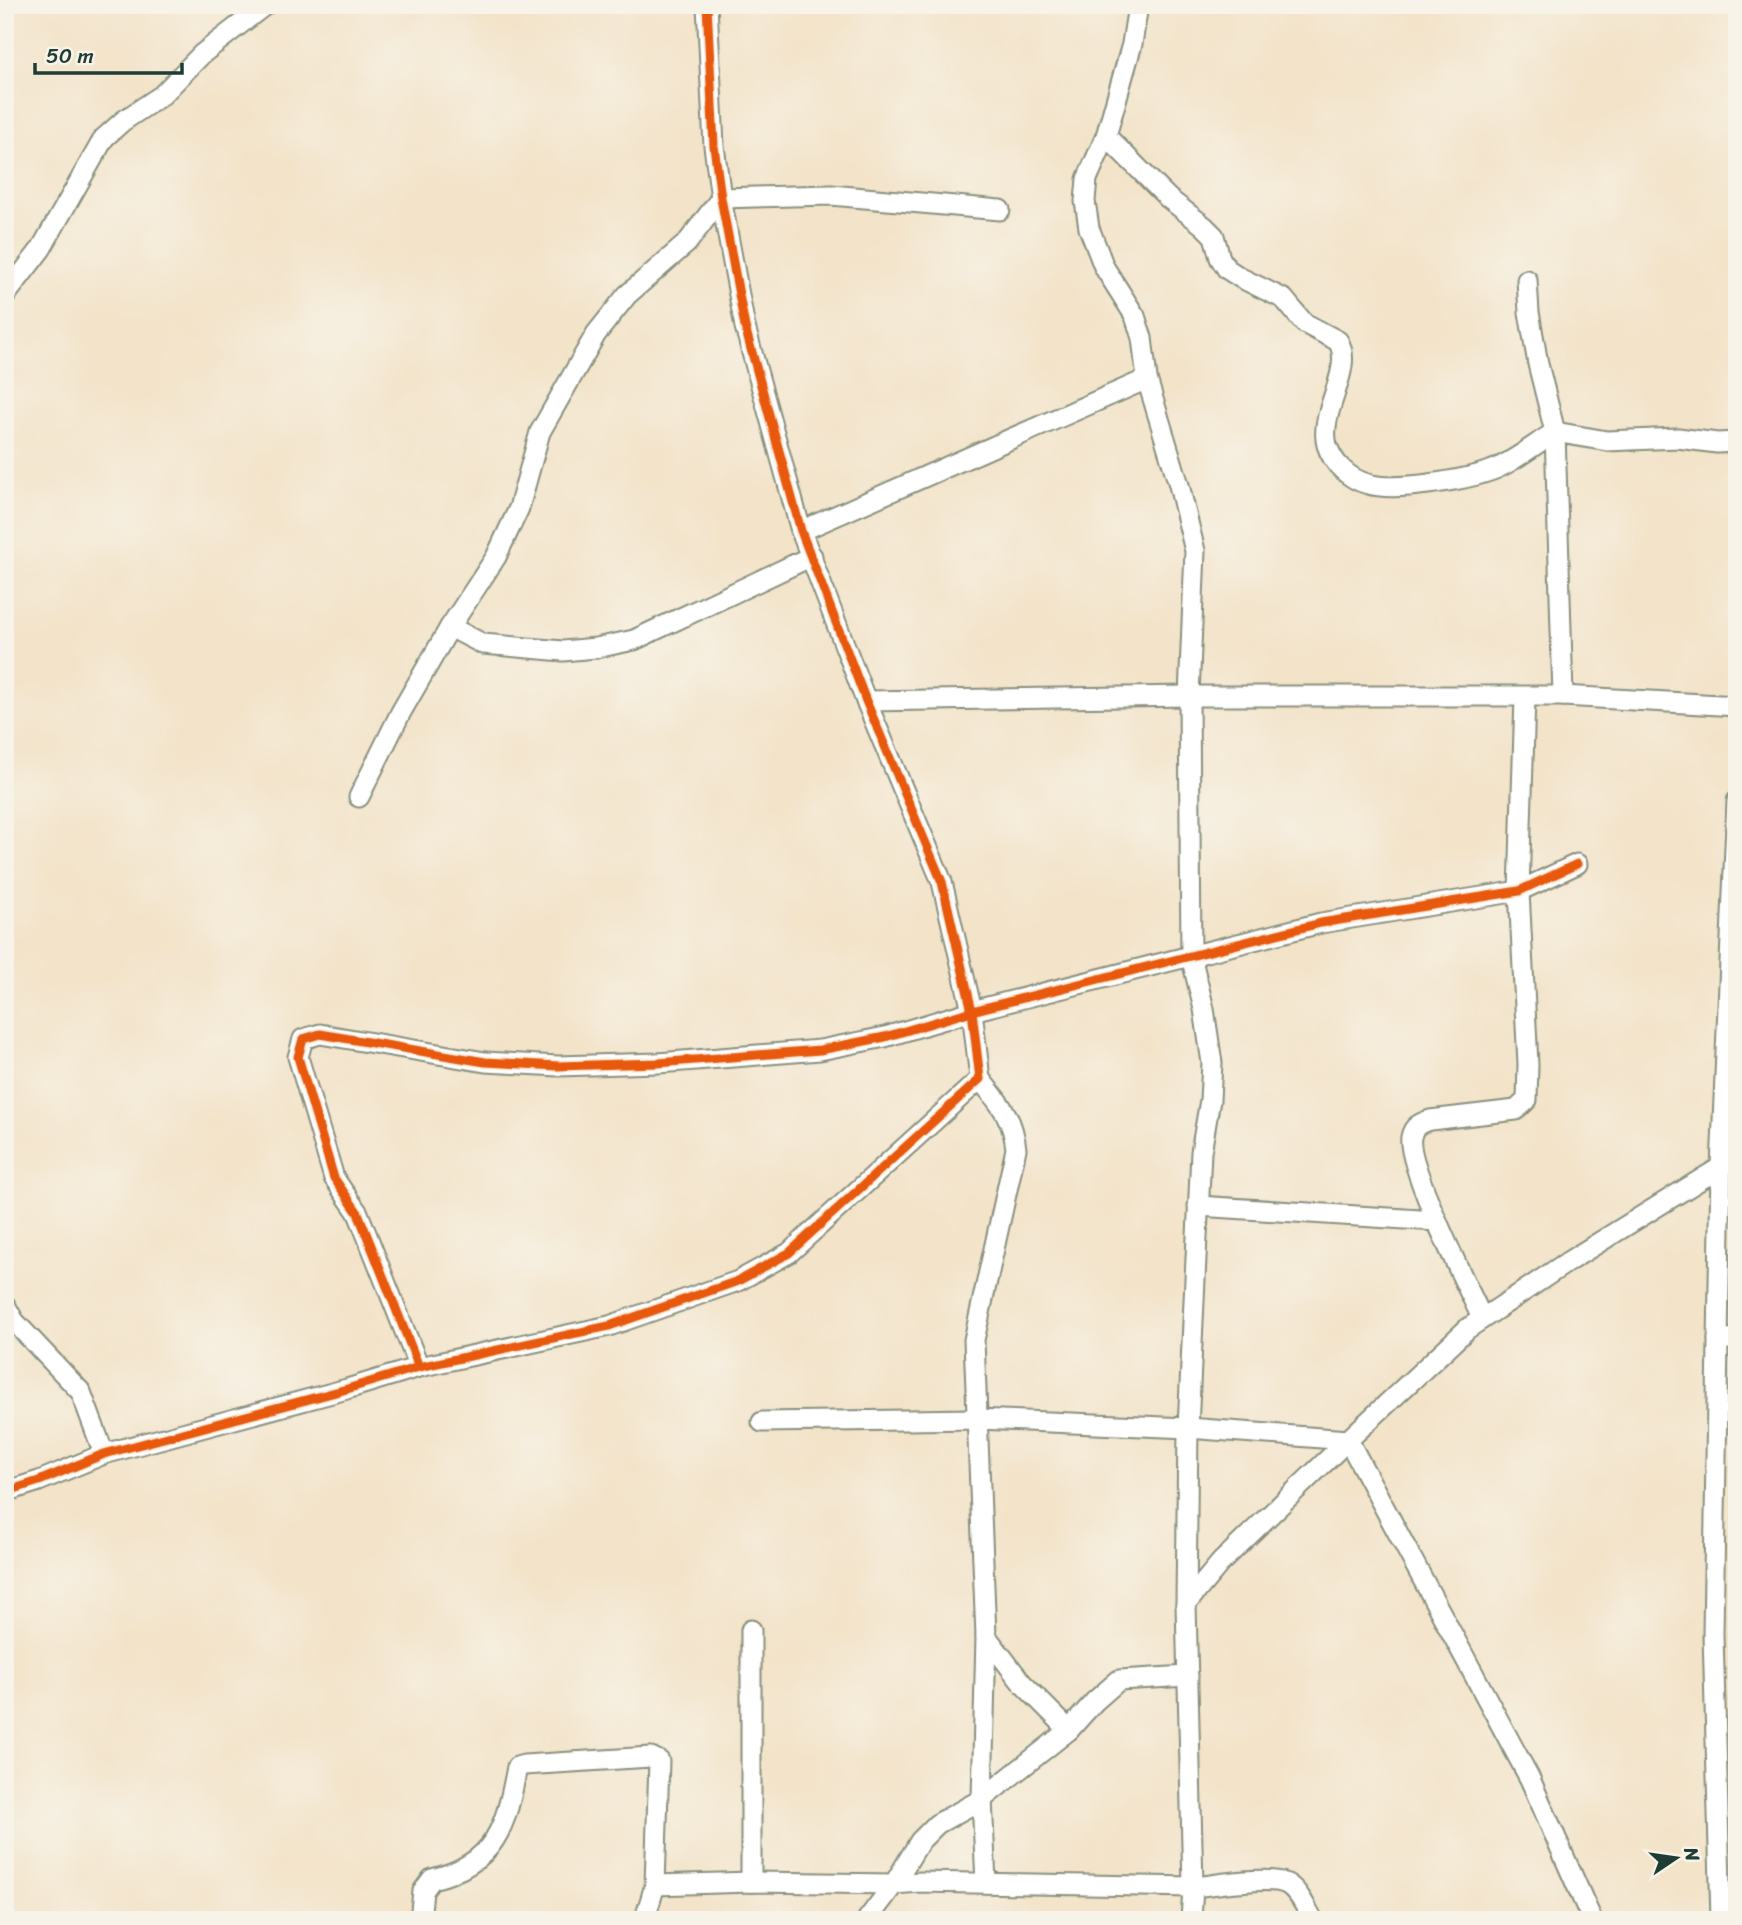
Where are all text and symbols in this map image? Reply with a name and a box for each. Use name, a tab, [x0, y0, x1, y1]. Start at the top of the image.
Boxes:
scale bar	[35, 32, 182, 76]
text: 50 m	[46, 37, 94, 75]
north arrow	[1640, 1824, 1710, 1894]
text: N	[1674, 1843, 1710, 1865]

